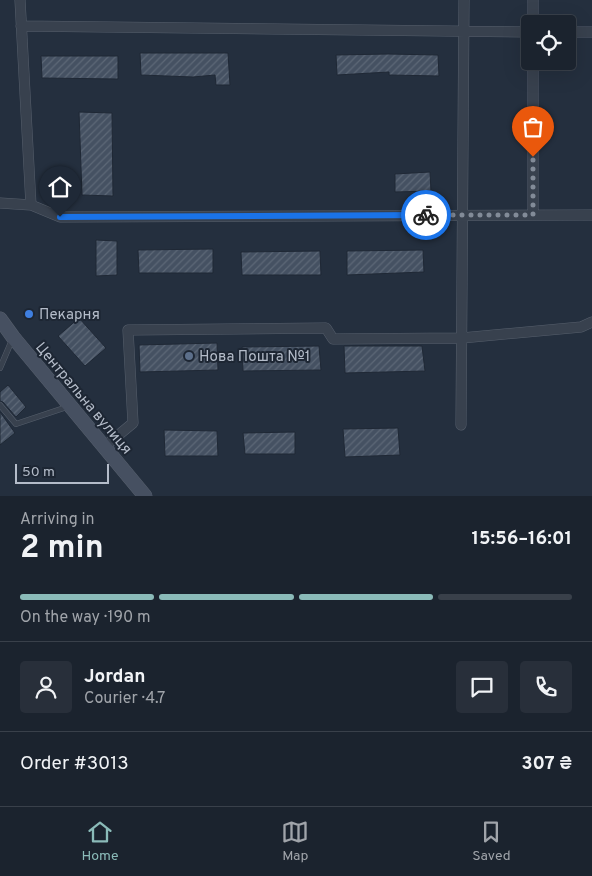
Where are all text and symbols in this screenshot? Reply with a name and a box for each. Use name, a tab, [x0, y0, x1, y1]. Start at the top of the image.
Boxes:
map controls	[521, 15, 576, 70]
button: locate	[521, 15, 576, 70]
pin	[512, 106, 554, 157]
icon: bag	[519, 113, 547, 141]
pin	[39, 166, 81, 217]
icon: home	[46, 173, 74, 201]
courier	[401, 190, 451, 240]
icon: bike	[412, 201, 440, 229]
place label: Пекарня	[39, 306, 100, 325]
marker: Пекарня	[23, 308, 35, 320]
street label: Центральна вулиця	[30, 339, 135, 459]
place label: Нова Пошта №1	[199, 348, 310, 367]
marker: Нова Пошта №1	[183, 350, 195, 362]
scale bar	[15, 461, 109, 484]
text: 50 m	[22, 464, 55, 481]
text: Arriving in	[20, 510, 95, 530]
text: 15:56–16:01	[471, 527, 572, 551]
text: 2 min	[20, 529, 104, 569]
text: On the way · 190 m	[20, 608, 150, 628]
button: person	[20, 661, 72, 713]
button: chat	[456, 661, 508, 713]
button: phone	[520, 661, 572, 713]
text: Jordan	[84, 665, 146, 689]
text: Courier · 4.7	[84, 689, 165, 709]
text: Order #3013	[20, 752, 129, 776]
text: 307 ₴	[521, 752, 572, 776]
tab: Home	[81, 818, 119, 865]
tab: Map	[281, 818, 309, 865]
tab: Saved	[472, 818, 511, 865]

